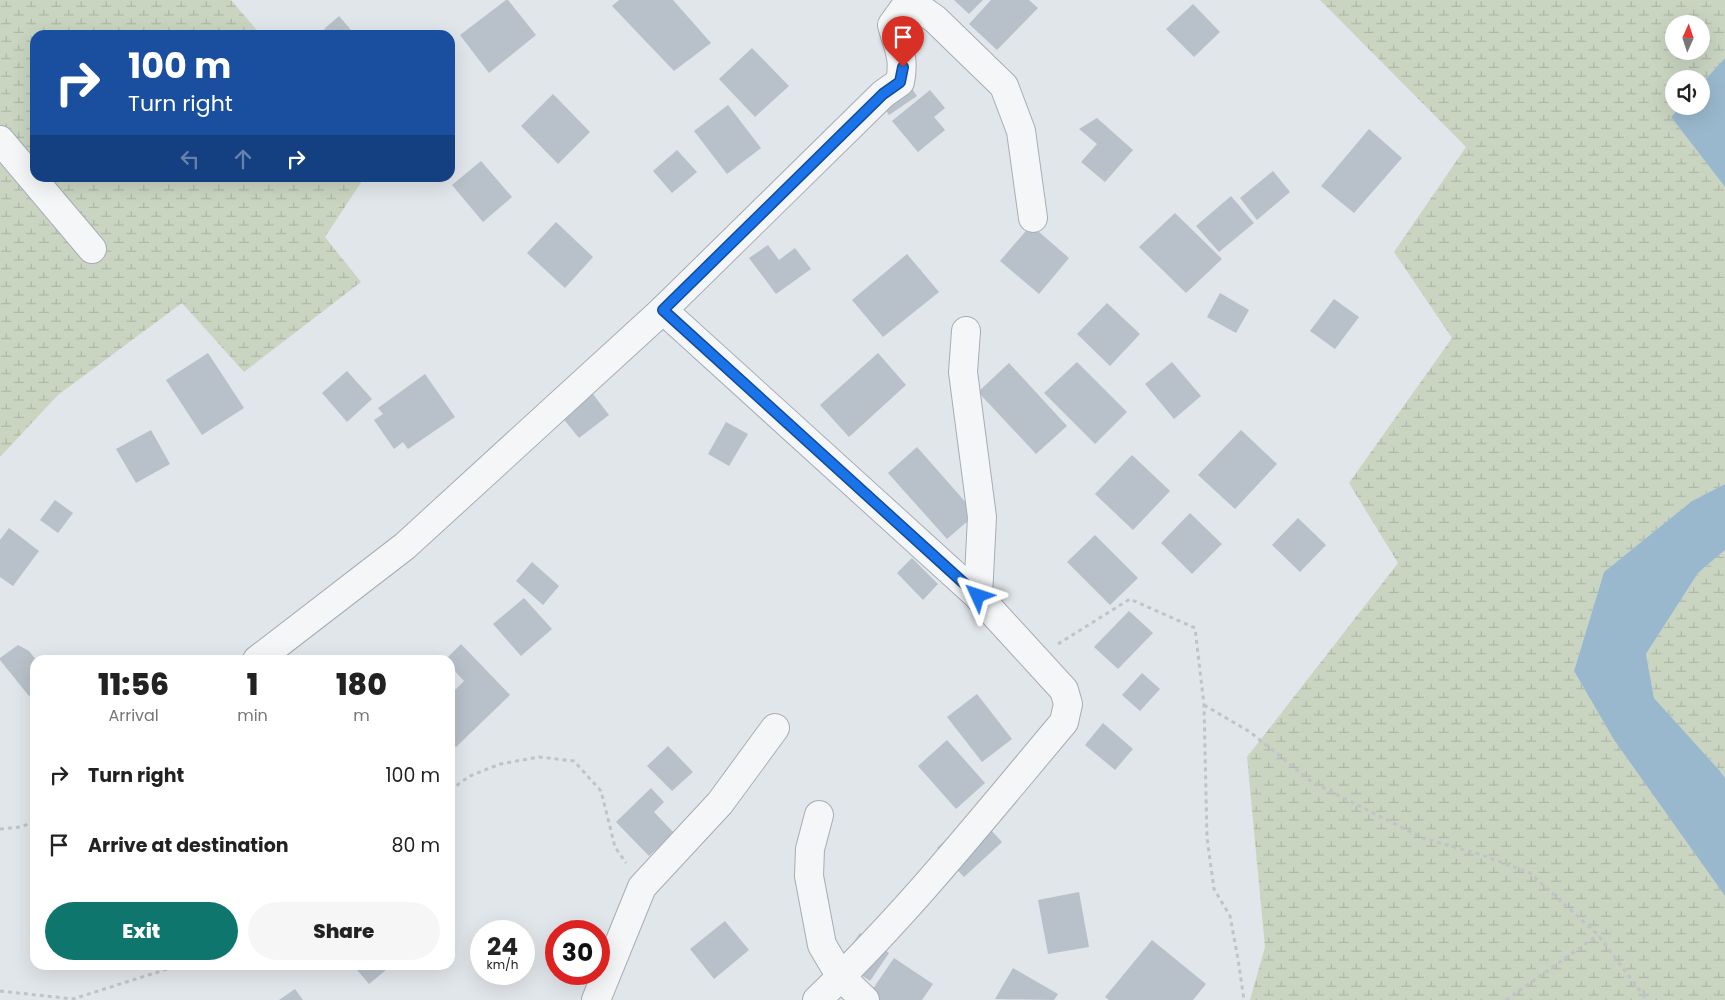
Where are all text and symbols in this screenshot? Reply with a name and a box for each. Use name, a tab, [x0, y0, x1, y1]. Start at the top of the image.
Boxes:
north arrow	[1665, 15, 1710, 60]
map controls	[1665, 15, 1710, 115]
pin	[882, 16, 924, 67]
icon: arrive	[889, 23, 917, 51]
text: 100 m	[128, 41, 231, 90]
icon: right	[45, 50, 110, 115]
button: sound	[1665, 70, 1710, 115]
text: Turn right	[128, 88, 233, 119]
icon: left	[176, 145, 204, 173]
icon: ahead	[229, 145, 257, 173]
icon: right	[282, 145, 310, 173]
position arrow	[951, 569, 1003, 621]
text: 11:56	[98, 663, 169, 706]
text: 1	[247, 663, 258, 706]
text: 180	[336, 663, 387, 706]
text: Arrival	[108, 704, 159, 727]
text: min	[237, 704, 268, 727]
text: m	[353, 704, 370, 727]
icon: right	[45, 761, 73, 789]
text: Turn right	[88, 762, 184, 789]
text: 100 m	[385, 762, 440, 789]
icon: arrive	[45, 831, 73, 859]
text: Arrive at destination	[88, 832, 289, 859]
text: 80 m	[391, 832, 440, 859]
button: Exit	[45, 902, 238, 960]
button: Share	[248, 902, 440, 960]
speed limit sign: 30	[545, 920, 610, 985]
text: 24	[487, 929, 518, 964]
text: km/h	[487, 956, 518, 973]

